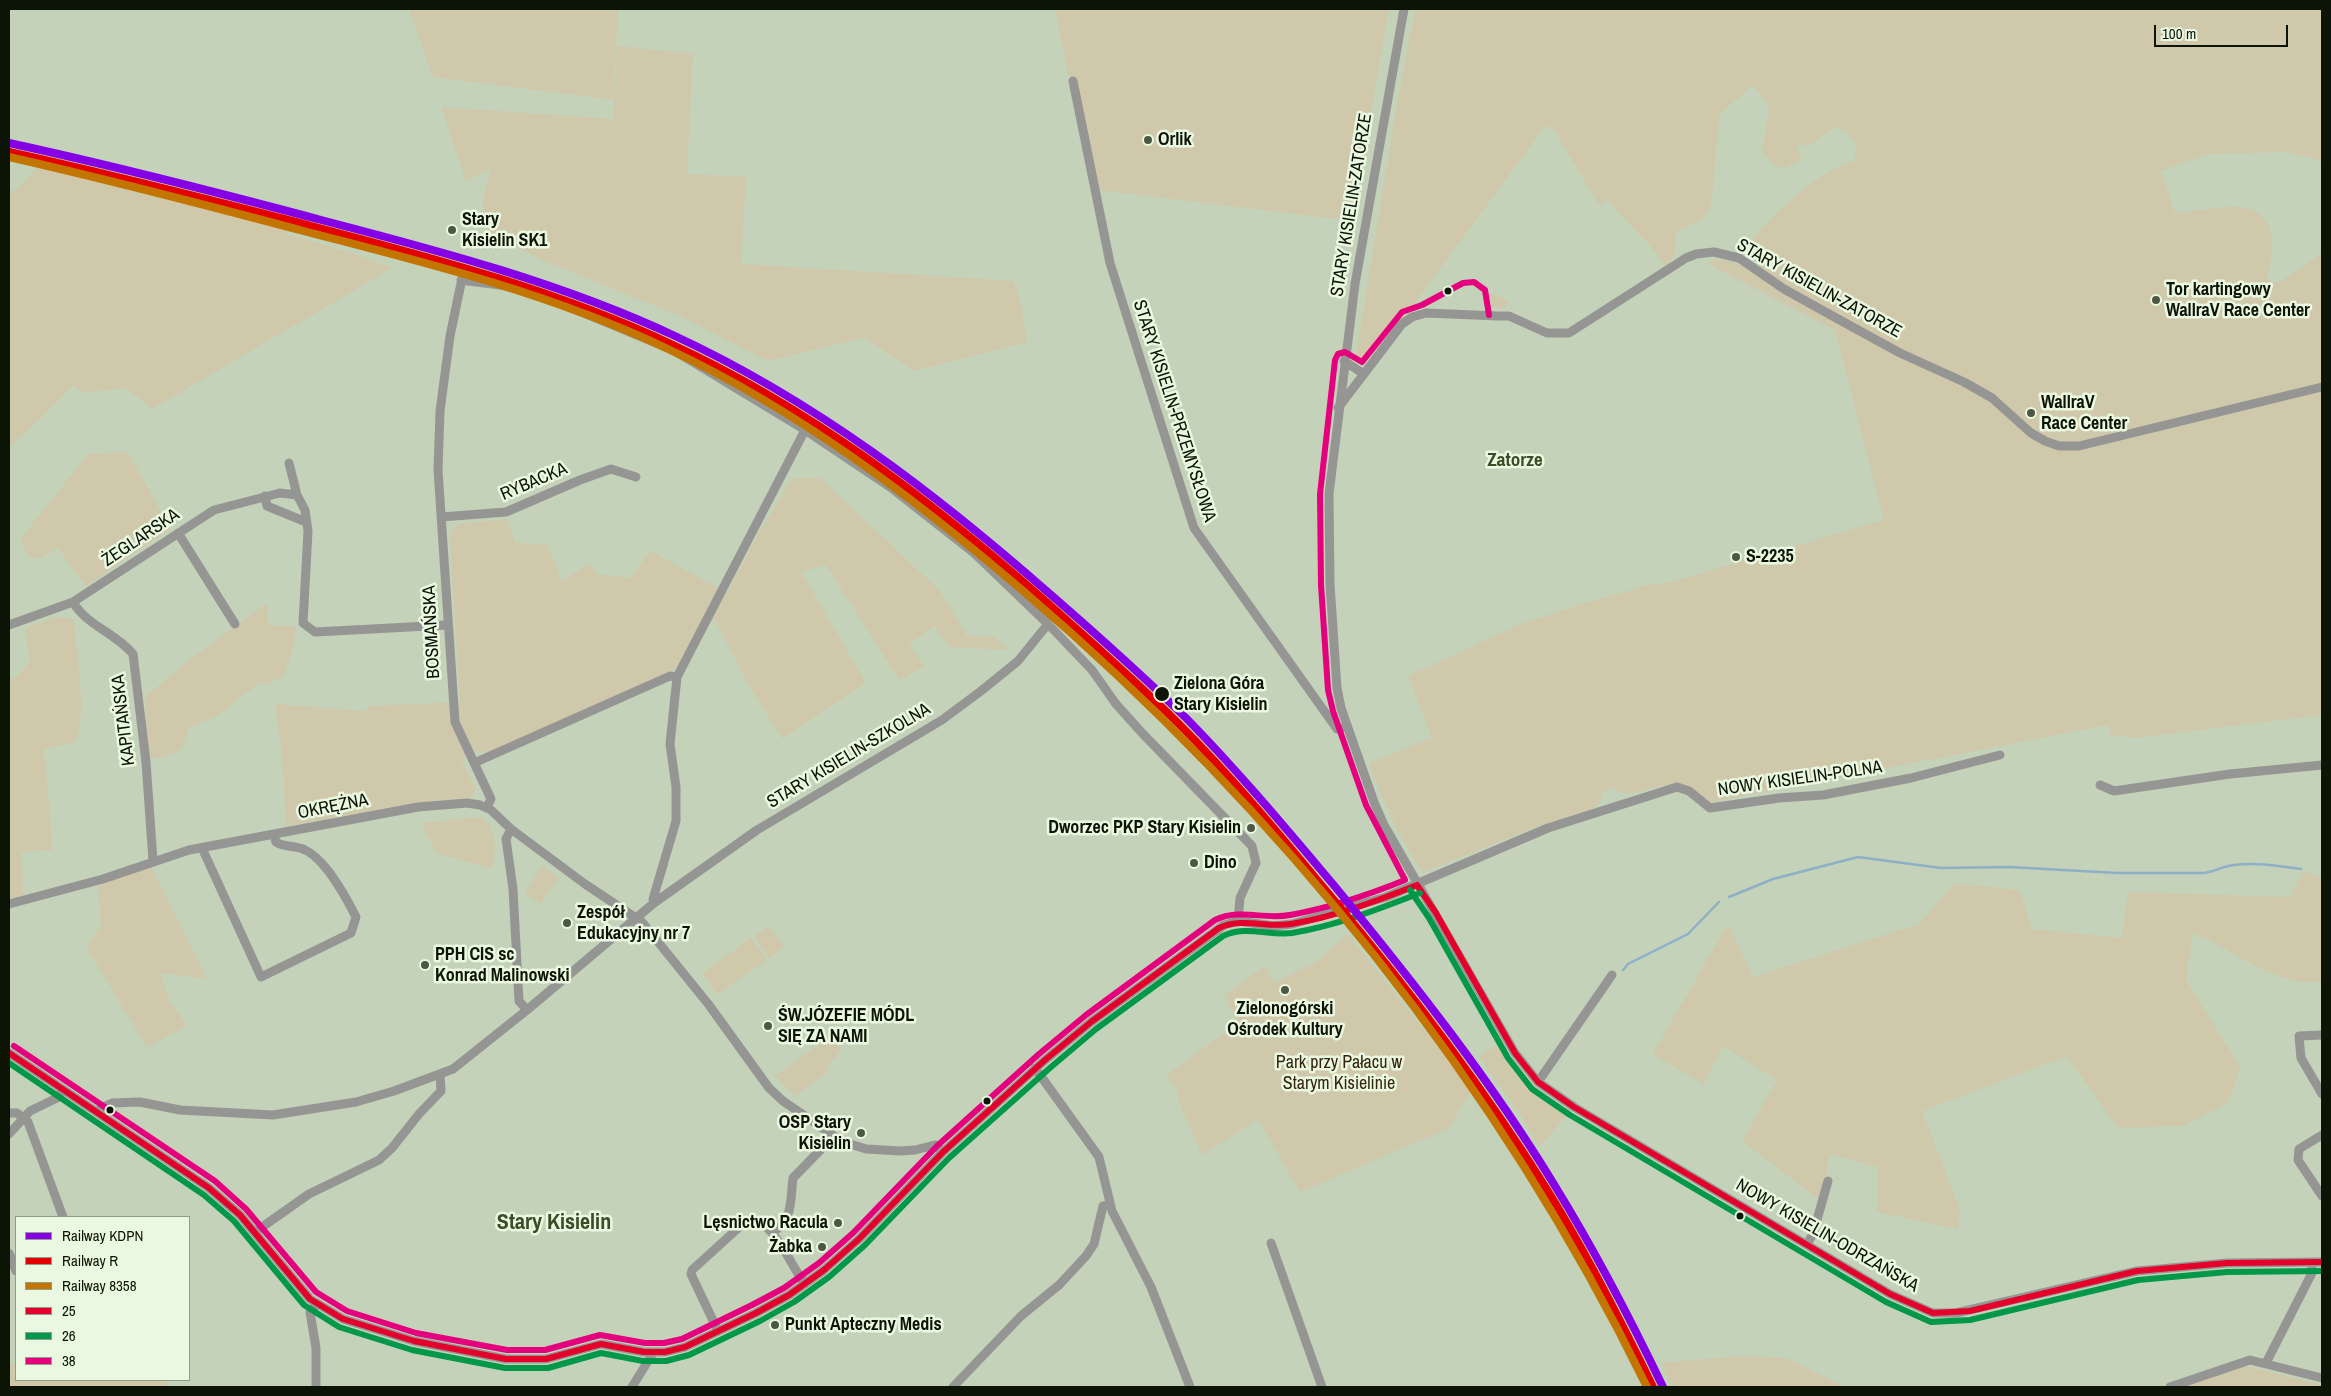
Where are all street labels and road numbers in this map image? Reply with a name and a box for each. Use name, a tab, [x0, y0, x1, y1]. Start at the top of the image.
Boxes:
street label: STARY KISIELIN-ZATORZE	[1327, 112, 1377, 298]
street label: STARY KISIELIN-ZATORZE	[1733, 235, 1905, 343]
street label: STARY KISIELIN-PRZEMYSŁOWA	[1128, 297, 1220, 525]
street label: RYBACKA	[497, 458, 571, 506]
street label: ŻEGLARSKA	[98, 504, 184, 572]
street label: BOSMAŃSKA	[419, 585, 445, 679]
street label: KAPITAŃSKA	[108, 673, 140, 767]
street label: STARY KISIELIN-SZKOLNA	[763, 699, 935, 813]
street label: NOWY KISIELIN-POLNA	[1716, 757, 1884, 801]
street label: OKRĘŻNA	[296, 790, 370, 824]
street label: NOWY KISIELIN-ODRZAŃSKA	[1732, 1175, 1922, 1297]

